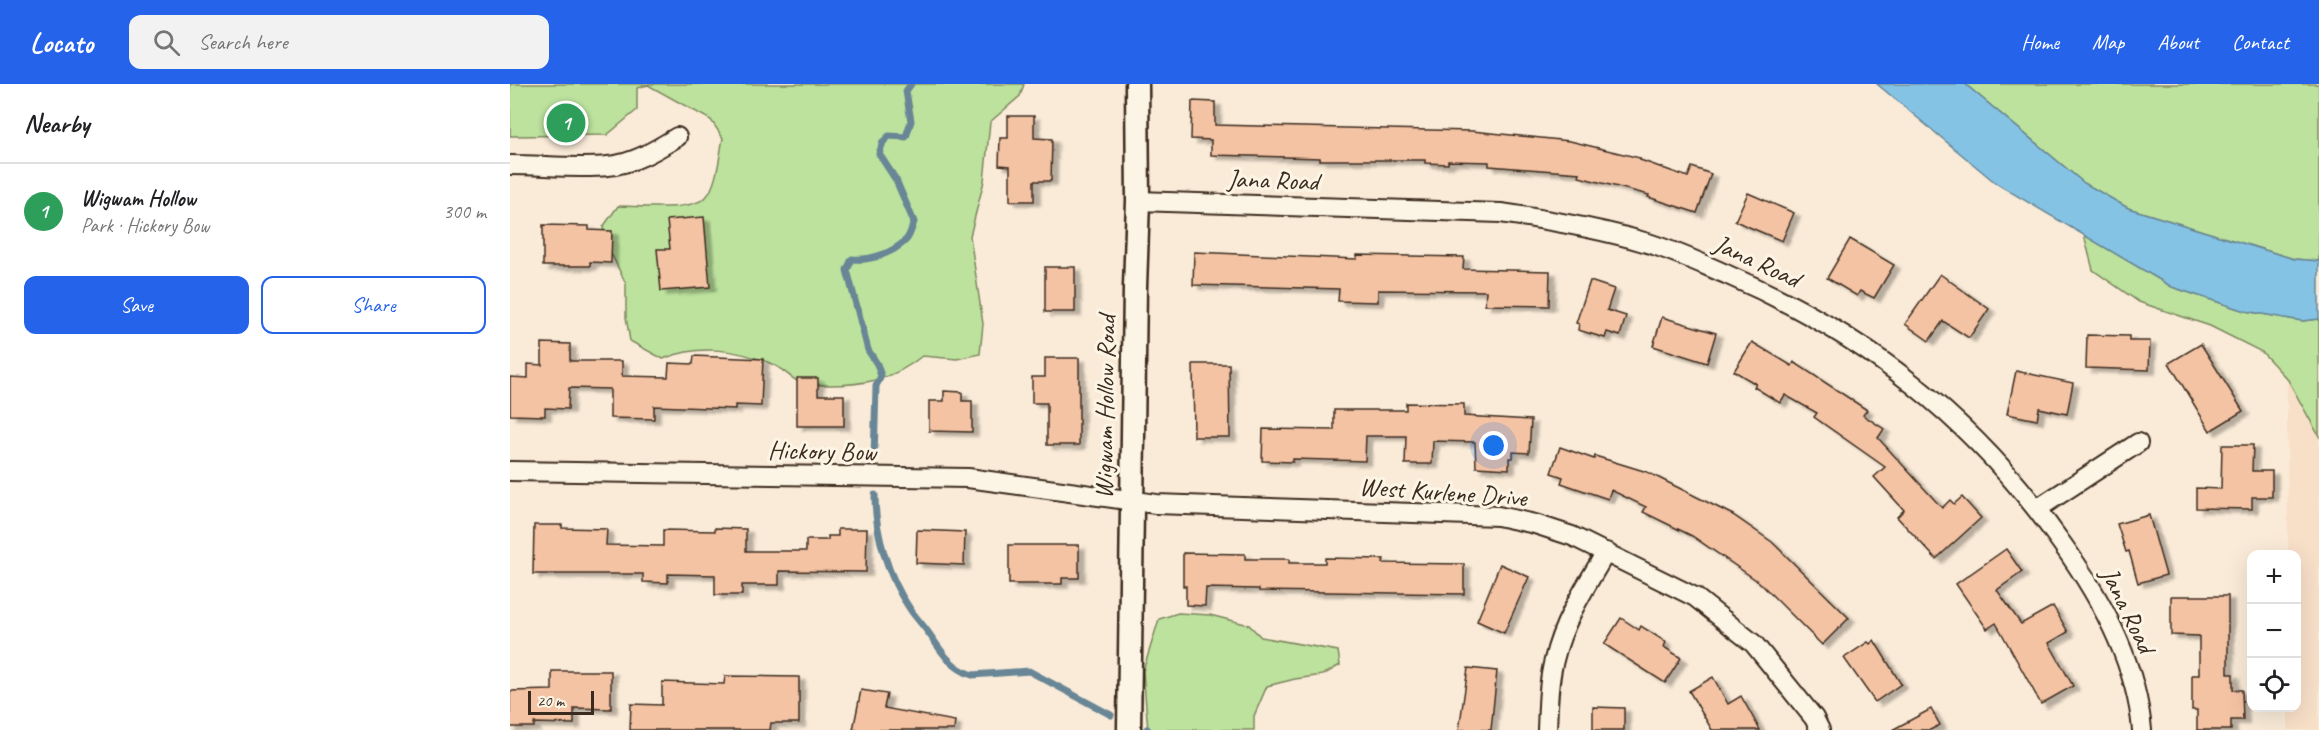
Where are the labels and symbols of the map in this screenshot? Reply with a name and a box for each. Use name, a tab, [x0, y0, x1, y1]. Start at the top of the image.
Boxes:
pin: 1	[546, 100, 586, 146]
street label: Jana Road	[1225, 162, 1323, 198]
street label: Jana Road	[1707, 226, 1809, 297]
street label: Wigwam Hollow Road	[1087, 311, 1123, 499]
your location	[1479, 431, 1508, 460]
street label: Hickory Bow	[768, 434, 878, 468]
street label: West Kurlene Drive	[1358, 470, 1529, 514]
street label: Jana Road	[2092, 560, 2164, 662]
scale bar	[528, 688, 594, 716]

